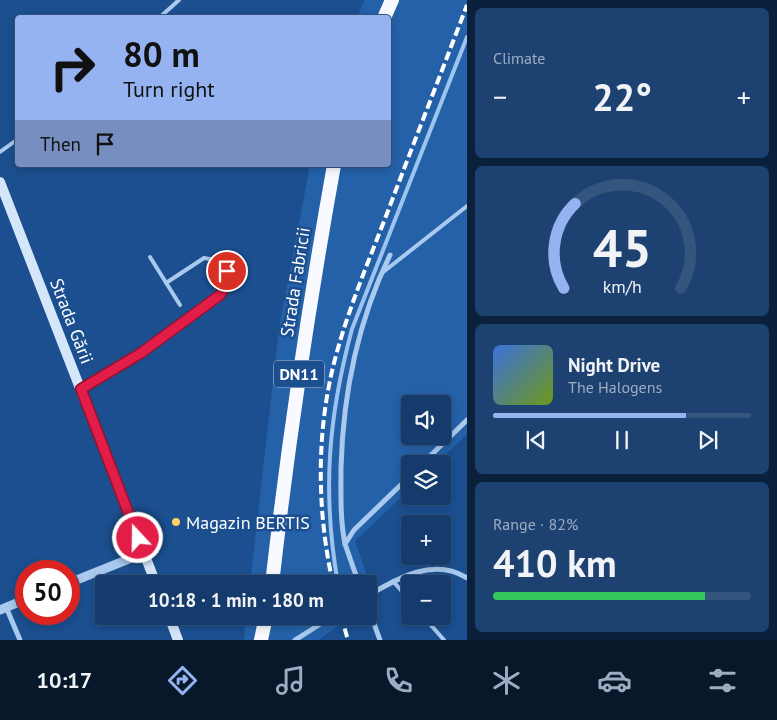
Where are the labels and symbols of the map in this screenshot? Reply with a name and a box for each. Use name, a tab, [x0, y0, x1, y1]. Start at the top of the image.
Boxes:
street label: Strada Fabricii	[275, 225, 315, 339]
pin	[206, 250, 248, 292]
street label: Strada Gării	[45, 275, 99, 367]
road number: DN11	[274, 360, 324, 388]
position arrow	[111, 511, 163, 563]
place label: Magazin BERTIS	[186, 511, 310, 534]
marker: Magazin BERTIS	[170, 516, 182, 528]
speed limit sign: 50	[15, 560, 80, 625]

